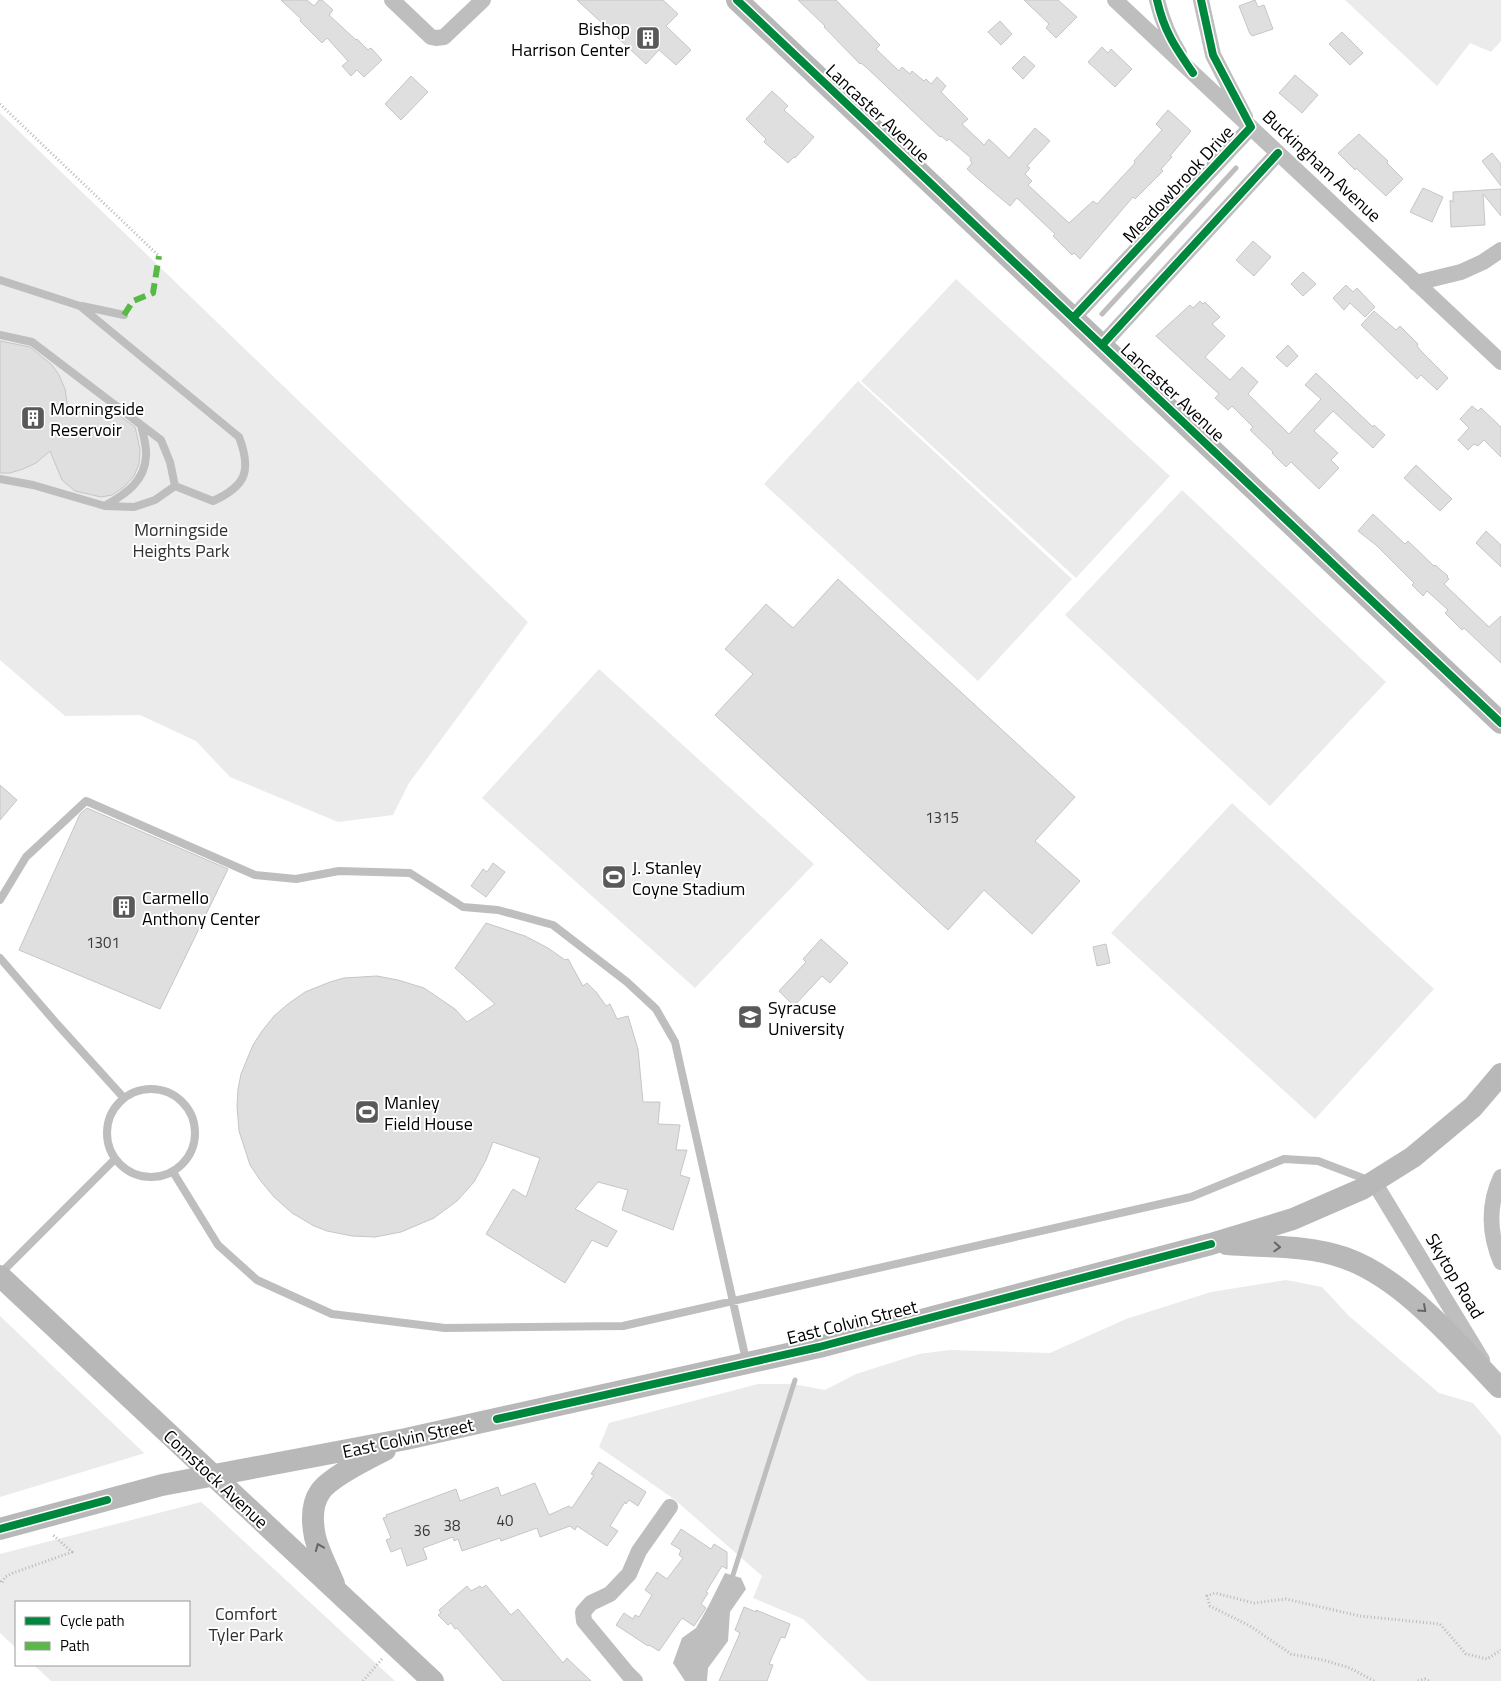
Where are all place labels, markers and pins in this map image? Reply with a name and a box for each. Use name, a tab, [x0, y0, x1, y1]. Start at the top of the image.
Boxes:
place label: Bishop Harrison Center	[511, 15, 630, 63]
building icon: Bishop Harrison Center	[635, 25, 661, 51]
place label: Morningside Reservoir	[50, 395, 144, 443]
building icon: Morningside Reservoir	[20, 405, 46, 431]
place label: J. Stanley Coyne Stadium	[632, 854, 745, 902]
sports icon: J. Stanley Coyne Stadium	[601, 864, 627, 890]
place label: Carmello Anthony Center	[142, 884, 260, 932]
building icon: Carmello Anthony Center	[111, 894, 137, 920]
place label: Syracuse University	[768, 994, 845, 1042]
school or university icon: Syracuse University	[737, 1004, 763, 1030]
place label: Manley Field House	[384, 1089, 473, 1137]
sports icon: Manley Field House	[354, 1099, 380, 1125]

